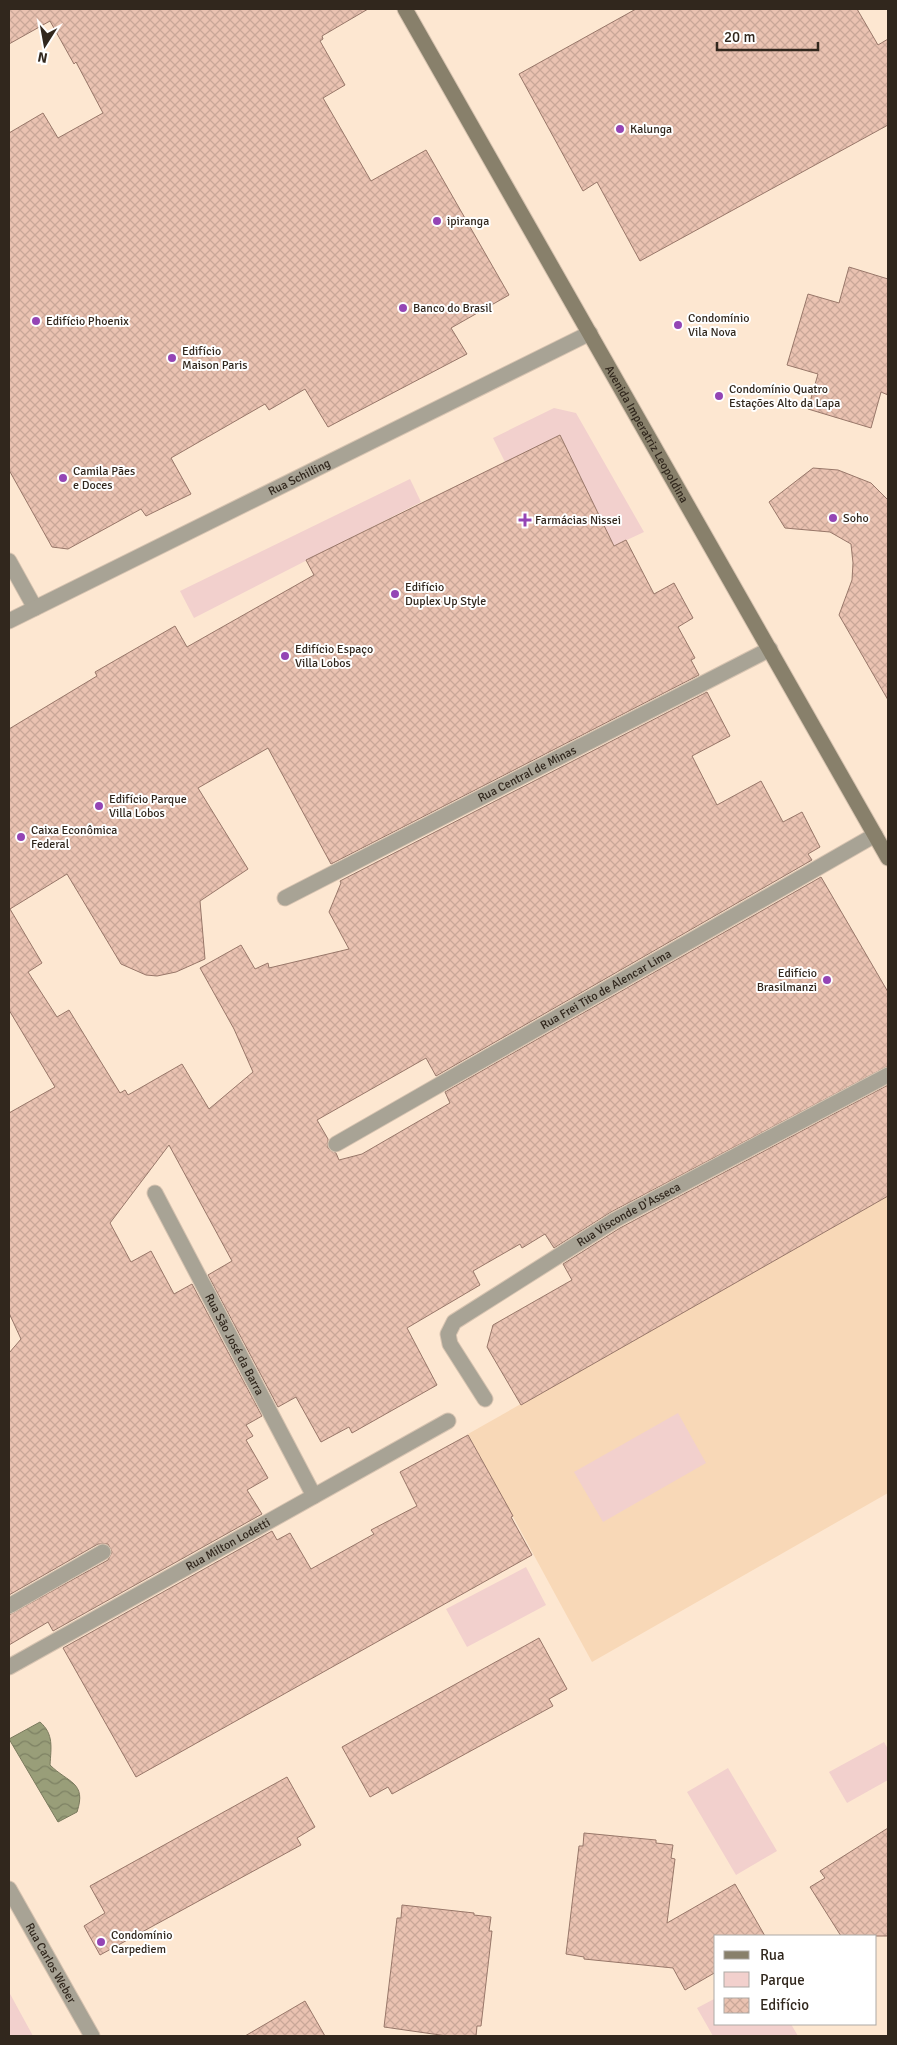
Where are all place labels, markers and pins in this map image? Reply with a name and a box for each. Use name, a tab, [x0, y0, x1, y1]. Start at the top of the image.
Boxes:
place label: Kalunga	[630, 122, 672, 137]
marker: Kalunga	[614, 123, 626, 135]
place label: ipiranga	[447, 214, 489, 229]
marker: ipiranga	[431, 215, 443, 227]
place label: Banco do Brasil	[413, 301, 493, 316]
marker: Banco do Brasil	[397, 302, 409, 314]
place label: Condomínio Vila Nova	[688, 311, 749, 340]
place label: Edifício Phoenix	[46, 314, 129, 329]
marker: Edifício Phoenix	[30, 315, 42, 327]
marker: Condomínio Vila Nova	[672, 319, 684, 331]
place label: Edifício Maison Paris	[182, 344, 247, 373]
marker: Edifício Maison Paris	[166, 352, 178, 364]
place label: Condomínio Quatro Estações Alto da Lapa	[729, 382, 840, 411]
marker: Condomínio Quatro Estações Alto da Lapa	[713, 390, 725, 402]
place label: Camila Pães e Doces	[73, 464, 135, 493]
marker: Camila Pães e Doces	[57, 472, 69, 484]
place label: Soho	[843, 511, 869, 526]
marker: Soho	[827, 512, 839, 524]
place label: Farmácias Nissei	[535, 513, 621, 528]
marker: Farmácias Nissei	[519, 514, 531, 526]
place label: Edifício Duplex Up Style	[405, 580, 486, 609]
marker: Edifício Duplex Up Style	[389, 588, 401, 600]
place label: Edifício Espaço Villa Lobos	[295, 642, 373, 671]
marker: Edifício Espaço Villa Lobos	[279, 650, 291, 662]
place label: Edifício Parque Villa Lobos	[109, 792, 187, 821]
marker: Edifício Parque Villa Lobos	[93, 800, 105, 812]
place label: Caixa Econômica Federal	[31, 823, 117, 852]
marker: Caixa Econômica Federal	[15, 831, 27, 843]
place label: Edifício Brasilmanzi	[757, 966, 817, 995]
marker: Edifício Brasilmanzi	[821, 974, 833, 986]
place label: Condomínio Carpediem	[111, 1928, 172, 1957]
marker: Condomínio Carpediem	[95, 1936, 107, 1948]

